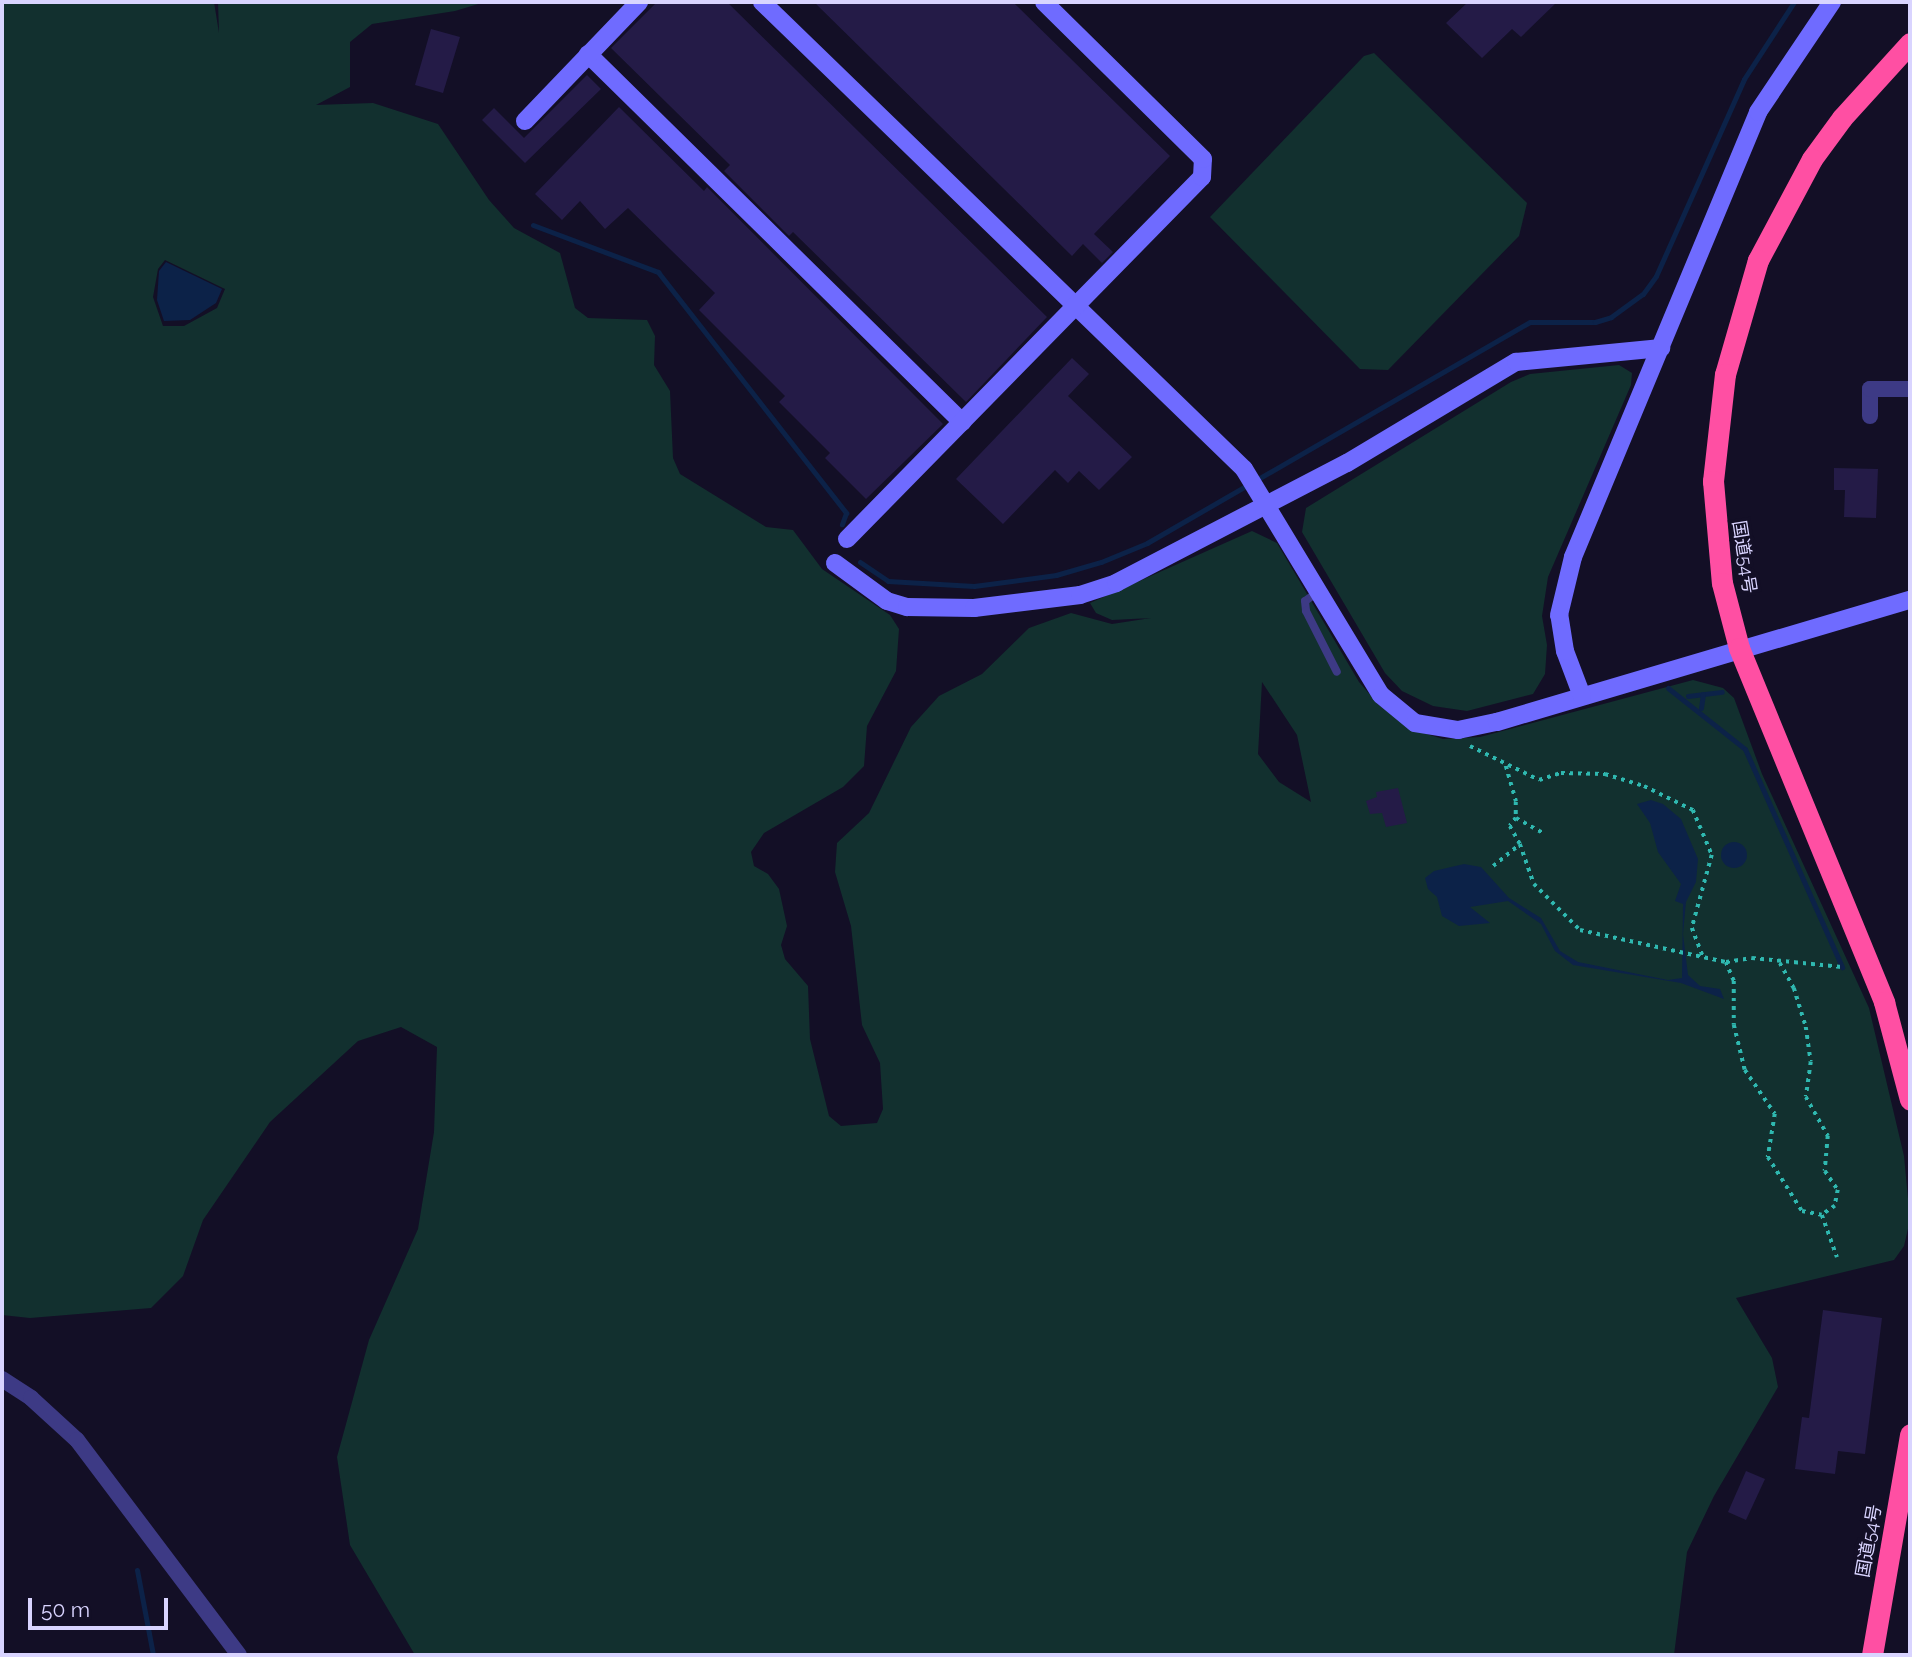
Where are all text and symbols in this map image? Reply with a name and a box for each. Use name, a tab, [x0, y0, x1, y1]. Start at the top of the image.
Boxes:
street label: 国道54号	[1728, 519, 1760, 595]
street label: 国道54号	[1852, 1503, 1886, 1579]
scale bar	[32, 1584, 172, 1628]
text: 50 m	[41, 1597, 90, 1622]

